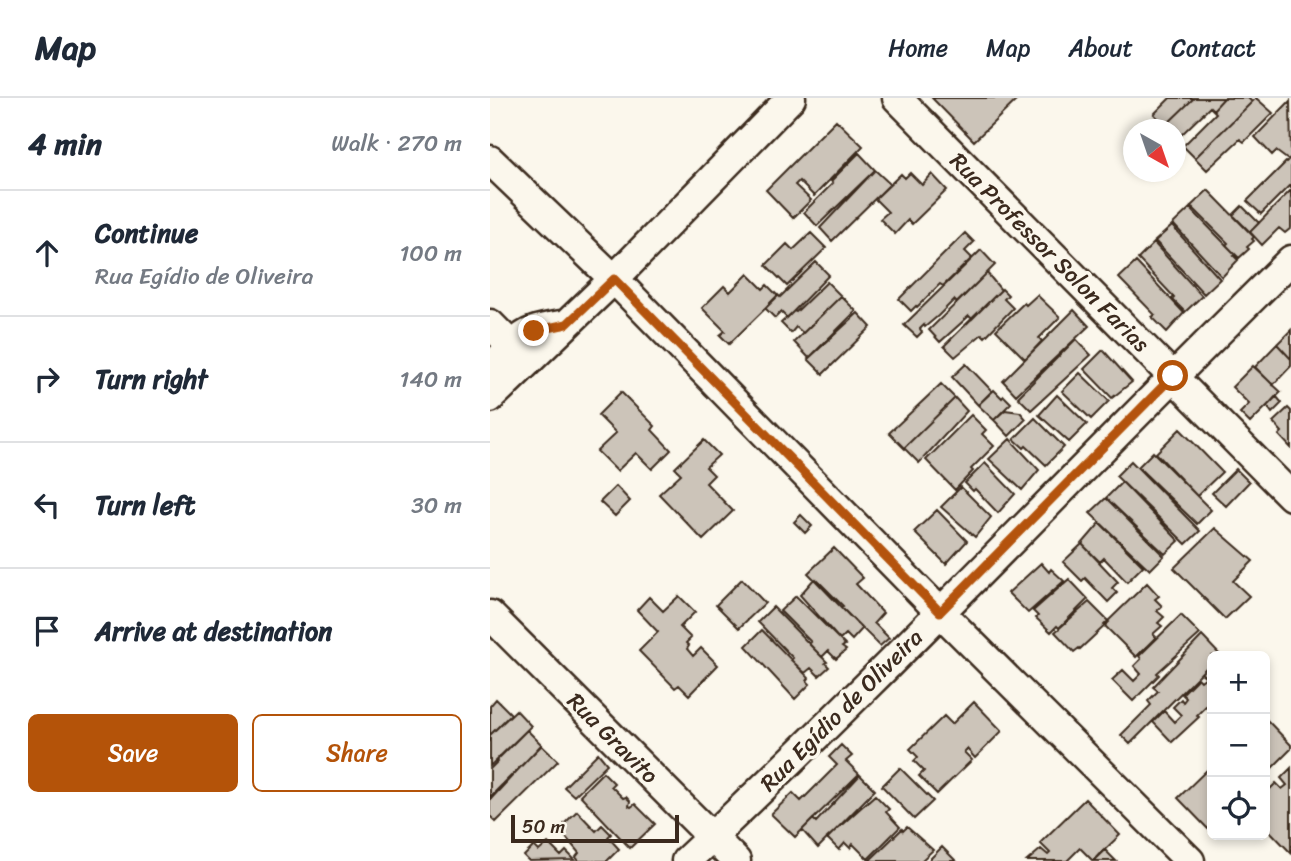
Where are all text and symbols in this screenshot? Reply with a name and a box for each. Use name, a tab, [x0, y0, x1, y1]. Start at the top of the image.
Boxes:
text: Map	[35, 19, 96, 77]
text: Home	[888, 27, 948, 69]
text: Map	[986, 27, 1030, 69]
text: About	[1068, 27, 1133, 69]
text: Contact	[1171, 27, 1256, 69]
text: 4 min	[28, 117, 102, 171]
north arrow	[1123, 119, 1186, 182]
text: Walk · 270 m	[331, 123, 462, 164]
street label: Rua Professor Solon Farias	[940, 142, 1160, 363]
text: Continue	[95, 210, 198, 256]
text: 100 m	[399, 233, 462, 274]
icon: ahead	[28, 234, 66, 272]
text: Rua Egídio de Oliveira	[95, 256, 313, 297]
route end	[518, 315, 549, 346]
text: Turn right	[95, 356, 208, 402]
text: 140 m	[400, 359, 462, 400]
icon: right	[28, 360, 66, 398]
route start	[1157, 360, 1188, 391]
text: Turn left	[95, 482, 195, 528]
text: 30 m	[411, 485, 462, 526]
icon: left	[28, 486, 66, 524]
text: Arrive at destination	[95, 608, 332, 654]
icon: arrive	[28, 612, 66, 650]
street label: Rua Egídio de Oliveira	[750, 618, 933, 802]
map controls	[1207, 651, 1270, 840]
button: +	[1207, 651, 1270, 714]
street label: Rua Gravito	[557, 682, 669, 794]
button: Save	[28, 714, 238, 792]
button: Share	[252, 714, 462, 792]
button: −	[1207, 714, 1270, 777]
button: locate	[1207, 777, 1270, 840]
text: 50 m	[522, 810, 565, 843]
scale bar	[511, 812, 679, 844]

